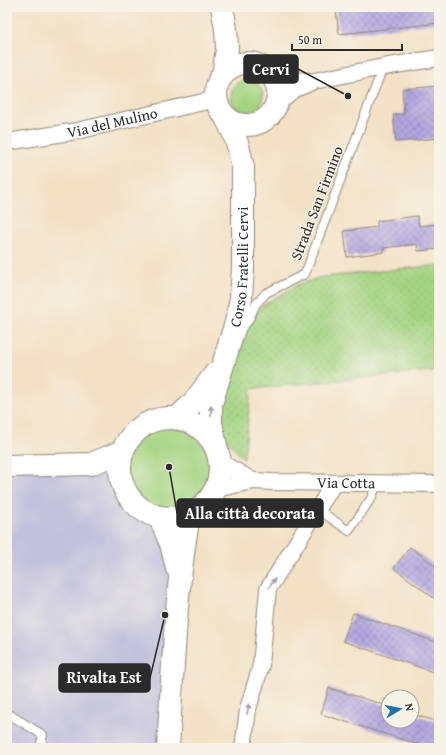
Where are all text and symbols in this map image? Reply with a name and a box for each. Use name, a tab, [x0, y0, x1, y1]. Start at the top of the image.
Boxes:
scale bar	[292, 26, 402, 52]
text: 50 m	[298, 31, 322, 48]
callout: Cervi	[244, 55, 298, 83]
text: Cervi	[252, 57, 290, 81]
street label: Via del Mulino	[66, 102, 160, 142]
street label: Strada San Firmino	[285, 142, 348, 263]
street label: Corso Fratelli Cervi	[224, 207, 253, 329]
one-way arrow	[208, 404, 214, 417]
street label: Via Cotta	[317, 472, 375, 493]
callout: Alla città decorata	[177, 499, 323, 527]
text: Alla città decorata	[185, 501, 316, 525]
one-way arrow	[268, 578, 276, 588]
callout: Rivalta Est	[59, 664, 150, 692]
text: Rivalta Est	[66, 665, 142, 689]
north arrow	[380, 689, 420, 729]
text: N	[401, 702, 418, 713]
one-way arrow	[246, 703, 252, 716]

